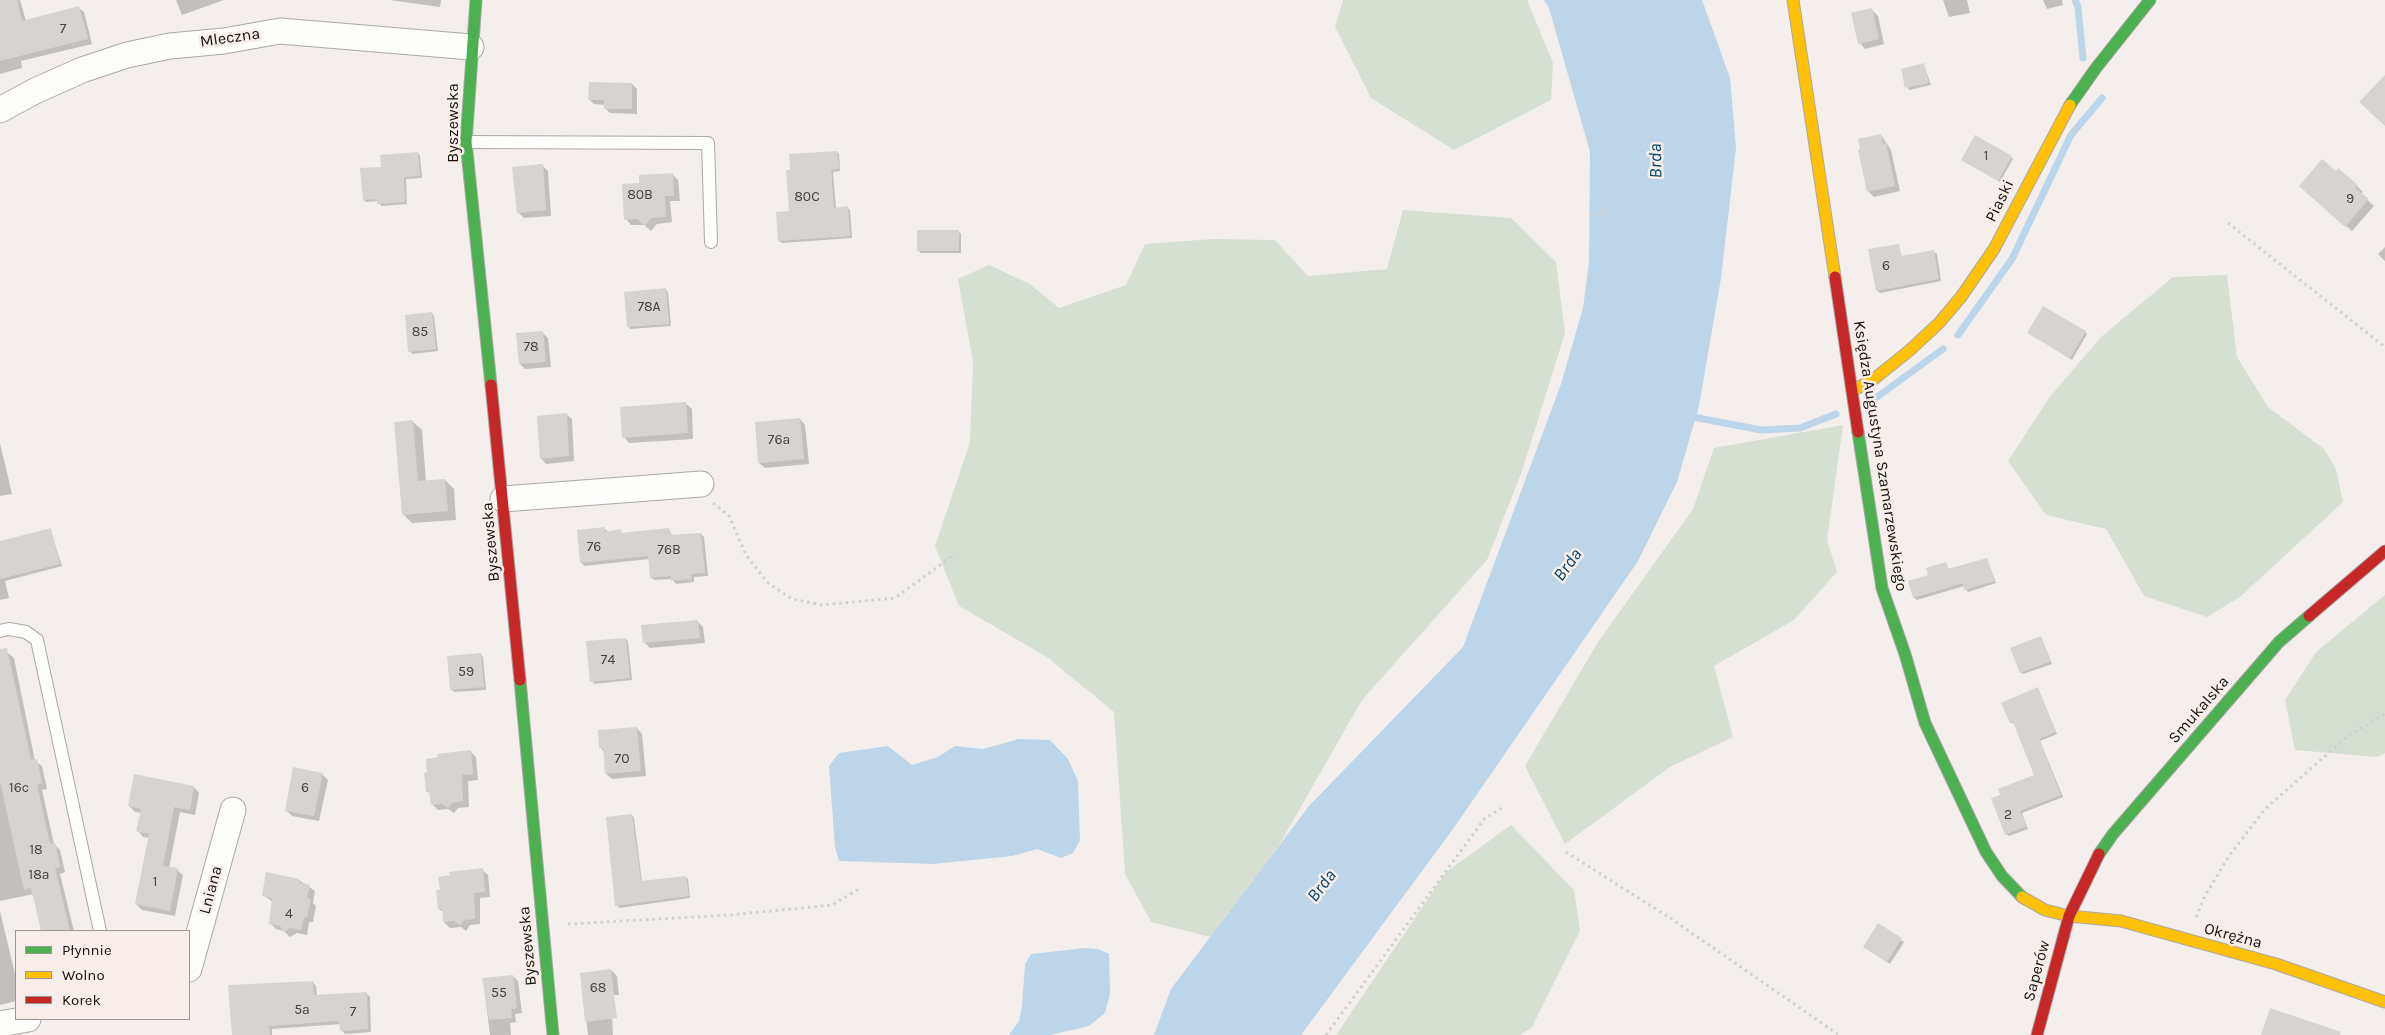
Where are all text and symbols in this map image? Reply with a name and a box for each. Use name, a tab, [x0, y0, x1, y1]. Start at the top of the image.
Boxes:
house number: 7	[60, 21, 66, 37]
street label: Mleczna	[199, 24, 261, 52]
street label: Byszewska	[443, 83, 463, 163]
water label: Brda	[1645, 143, 1667, 179]
house number: 1	[1984, 148, 1988, 164]
street label: Piaski	[1982, 177, 2018, 225]
house number: 80B	[627, 187, 653, 203]
house number: 80C	[794, 189, 820, 205]
house number: 9	[2346, 191, 2354, 207]
house number: 6	[1882, 258, 1890, 274]
house number: 78A	[637, 299, 661, 315]
street label: Księdza Augustyna Szamarzewskiego	[1849, 319, 1911, 593]
house number: 85	[412, 324, 428, 340]
house number: 78	[523, 339, 539, 355]
house number: 76a	[768, 432, 790, 448]
street label: Byszewska	[478, 502, 504, 582]
house number: 76	[587, 539, 601, 555]
house number: 76B	[657, 542, 681, 558]
water label: Brda	[1549, 545, 1587, 585]
house number: 74	[601, 652, 615, 668]
house number: 59	[458, 664, 474, 680]
street label: Smukalska	[2165, 672, 2233, 748]
house number: 70	[615, 751, 629, 767]
house number: 16c	[9, 780, 29, 796]
house number: 6	[301, 780, 309, 796]
house number: 2	[2004, 807, 2012, 823]
house number: 18	[29, 842, 43, 858]
street label: Lniana	[195, 864, 227, 916]
water label: Brda	[1303, 866, 1341, 906]
house number: 18a	[29, 867, 49, 883]
house number: 1	[153, 874, 157, 890]
house number: 4	[285, 906, 293, 922]
street label: Byszewska	[515, 906, 541, 986]
street label: Okrężna	[2202, 919, 2264, 953]
legend	[15, 930, 190, 1020]
street label: Saperów	[2020, 938, 2054, 1004]
text: Płynnie	[62, 941, 112, 959]
text: Wolno	[62, 966, 105, 984]
house number: 68	[590, 980, 606, 996]
house number: 55	[491, 985, 507, 1001]
text: Korek	[62, 991, 101, 1009]
house number: 5a	[294, 1002, 310, 1018]
house number: 7	[350, 1004, 356, 1020]

